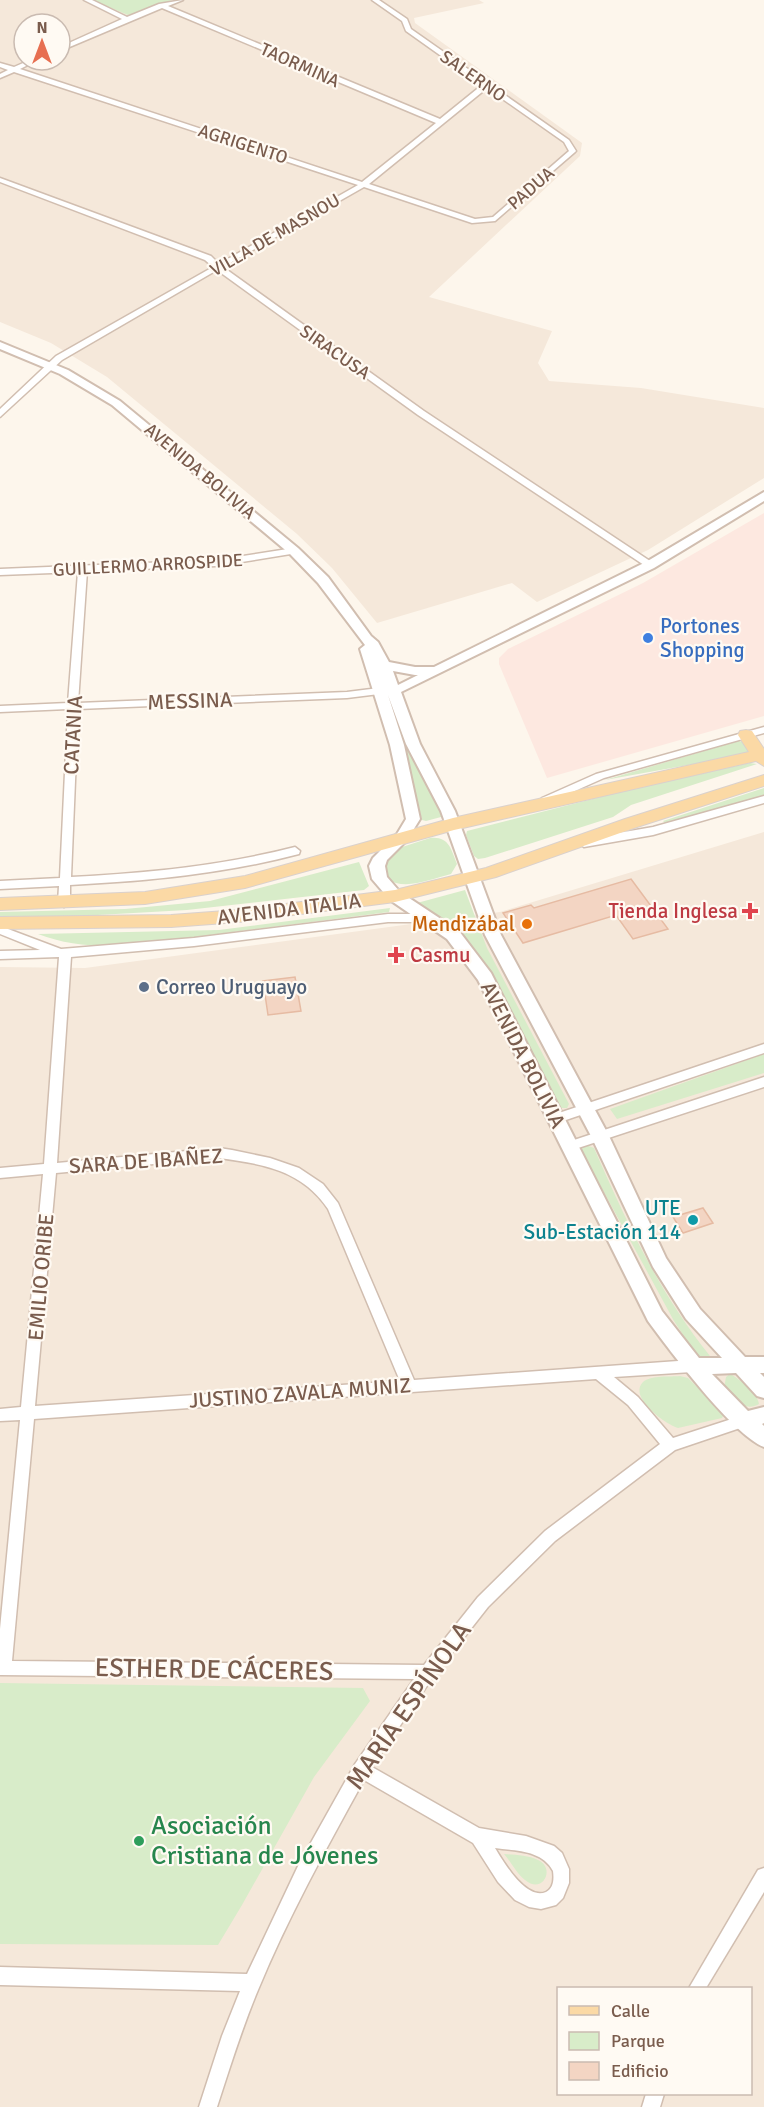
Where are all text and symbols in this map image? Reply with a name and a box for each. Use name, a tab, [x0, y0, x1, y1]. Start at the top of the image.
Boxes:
north arrow	[12, 12, 72, 72]
text: N	[36, 18, 48, 38]
street label: TAORMINA	[257, 38, 343, 92]
street label: SALERNO	[436, 45, 510, 107]
street label: AGRIGENTO	[196, 119, 290, 169]
street label: PADUA	[503, 162, 559, 214]
street label: VILLA DE MASNOU	[206, 189, 344, 281]
street label: SIRACUSA	[296, 320, 374, 384]
street label: AVENIDA BOLIVIA	[140, 418, 260, 524]
street label: GUILLERMO ARROSPIDE	[52, 549, 244, 581]
place label: Portones Shopping	[660, 613, 745, 663]
marker: Portones Shopping	[641, 631, 655, 645]
street label: MESSINA	[147, 687, 233, 715]
street label: CATANIA	[58, 695, 88, 775]
street label: AVENIDA ITALIA	[216, 887, 363, 931]
place label: Tienda Inglesa	[609, 898, 738, 924]
marker: Tienda Inglesa	[743, 904, 757, 918]
place label: Mendizábal	[411, 911, 515, 937]
marker: Mendizábal	[520, 917, 534, 931]
place label: Casmu	[410, 942, 471, 968]
marker: Casmu	[387, 946, 405, 964]
place label: Correo Uruguayo	[156, 974, 307, 1000]
street label: AVENIDA BOLIVIA	[475, 977, 571, 1133]
marker: Correo Uruguayo	[137, 980, 151, 994]
street label: SARA DE IBAÑEZ	[68, 1143, 224, 1179]
place label: UTE Sub-Estación 114	[524, 1195, 681, 1245]
street label: EMILIO ORIBE	[22, 1212, 60, 1342]
marker: UTE Sub-Estación 114	[686, 1213, 700, 1227]
street label: JUSTINO ZAVALA MUNIZ	[188, 1372, 412, 1414]
street label: MARÍA ESPÍNOLA	[339, 1616, 479, 1796]
street label: ESTHER DE CÁCERES	[94, 1652, 334, 1688]
place label: Asociación Cristiana de Jóvenes	[151, 1810, 378, 1872]
marker: Asociación Cristiana de Jóvenes	[132, 1834, 146, 1848]
legend	[557, 1987, 752, 2095]
text: Calle	[611, 2000, 650, 2022]
text: Parque	[611, 2030, 665, 2052]
text: Edificio	[611, 2060, 669, 2082]

